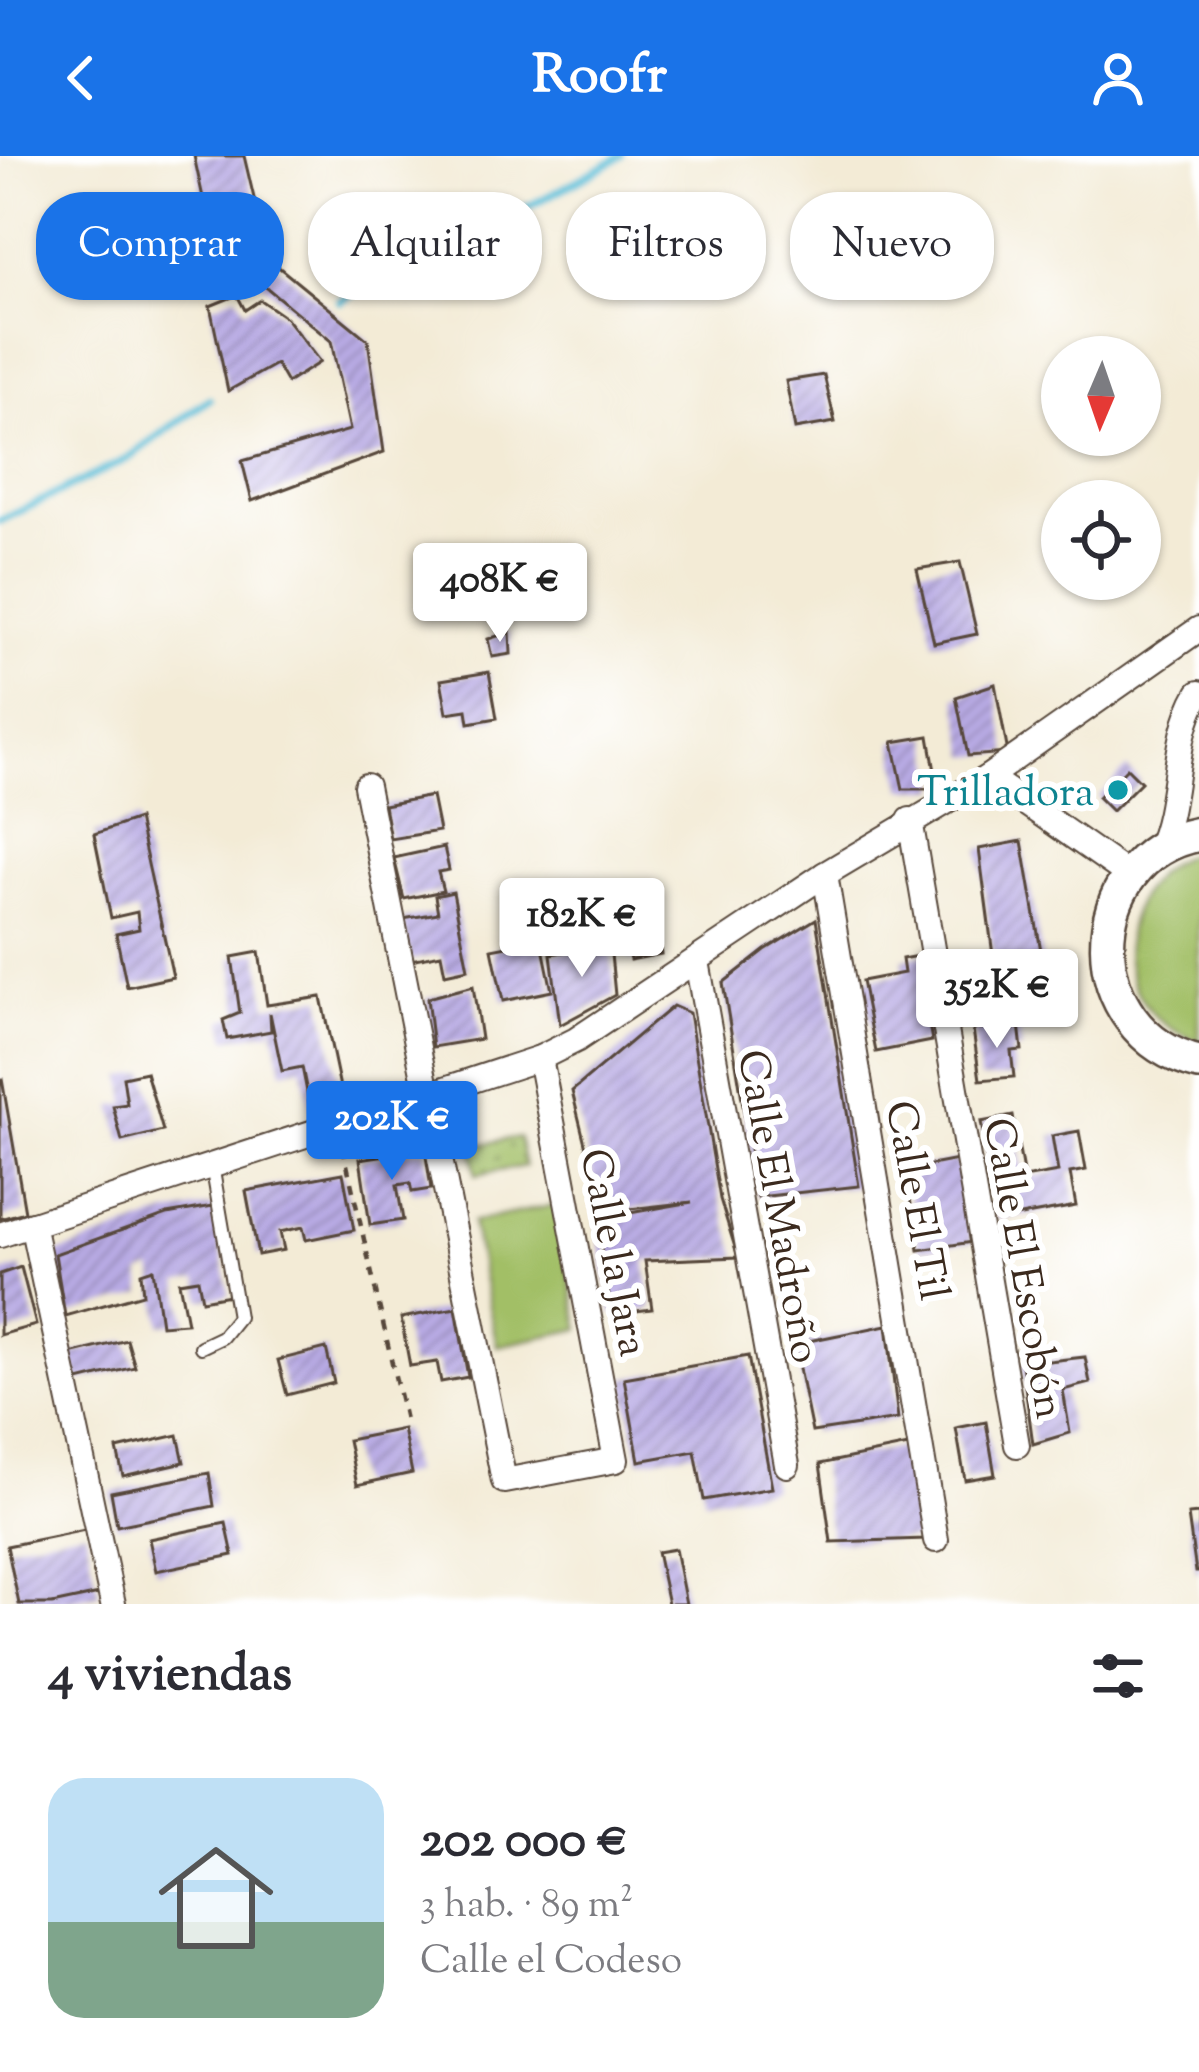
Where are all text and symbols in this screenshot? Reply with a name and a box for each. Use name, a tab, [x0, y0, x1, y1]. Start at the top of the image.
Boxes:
text: Roofr	[532, 39, 667, 117]
icon: back	[48, 45, 114, 111]
icon: person	[1085, 45, 1151, 111]
chip: Comprar	[36, 192, 284, 300]
chip: Alquilar	[308, 192, 542, 300]
chip: Filtros	[566, 192, 766, 300]
chip: Nuevo	[790, 192, 994, 300]
north arrow	[1041, 336, 1161, 456]
map controls	[1041, 336, 1161, 600]
button: locate	[1041, 480, 1161, 600]
pin: 408K €	[402, 543, 598, 645]
text: 408K €	[440, 554, 560, 610]
place label: Trilladora	[917, 765, 1094, 825]
marker: Trilladora	[1105, 777, 1131, 803]
pin: 182K €	[484, 878, 680, 980]
text: 182K €	[526, 889, 638, 945]
pin: 352K €	[899, 949, 1095, 1051]
text: 352K €	[943, 960, 1051, 1016]
street label: Calle El Madroño	[719, 1046, 833, 1368]
pin: 202K €	[294, 1081, 490, 1183]
text: 202K €	[333, 1092, 451, 1148]
street label: Calle El Til	[867, 1097, 961, 1305]
street label: Calle El Escobón	[965, 1114, 1077, 1424]
street label: Calle la Jara	[562, 1144, 661, 1362]
text: 4 viviendas	[48, 1640, 292, 1713]
icon: filters	[1085, 1643, 1151, 1709]
text: 202 000 €	[420, 1806, 628, 1879]
icon: home	[144, 1826, 288, 1970]
text: 3 hab. · 89 m²	[420, 1879, 633, 1935]
text: Calle el Codeso	[420, 1935, 682, 1991]

